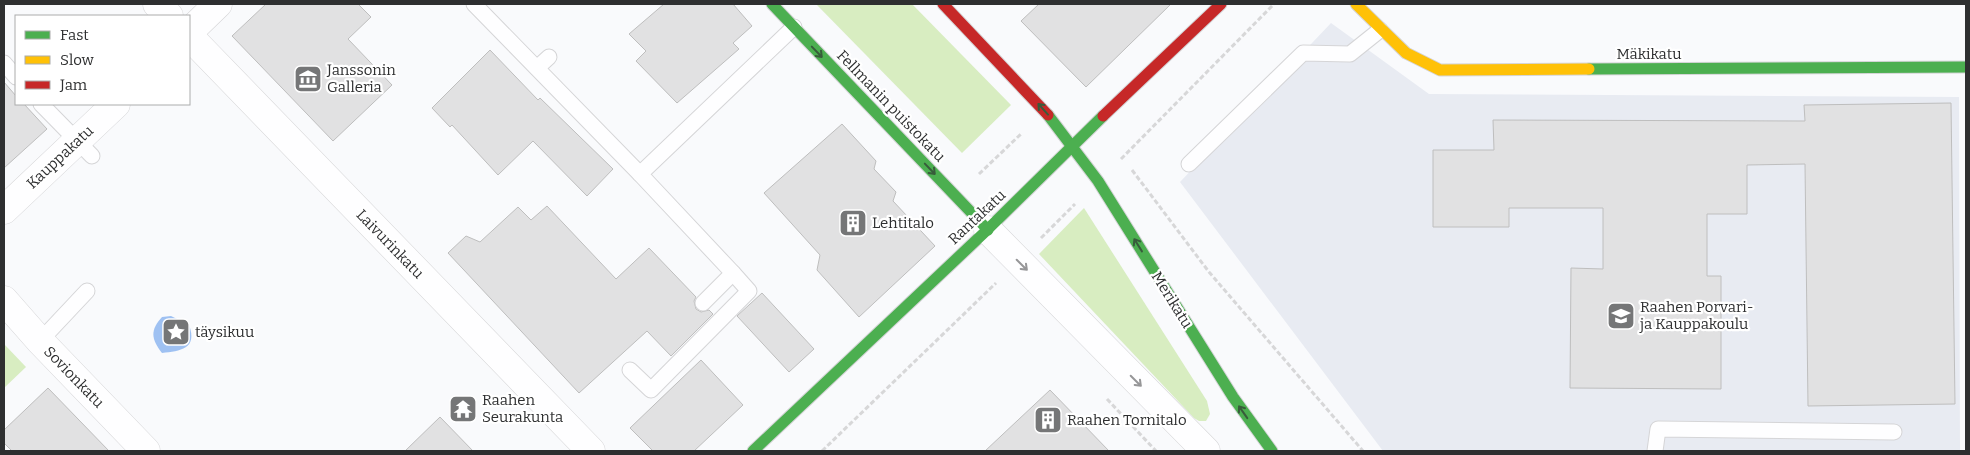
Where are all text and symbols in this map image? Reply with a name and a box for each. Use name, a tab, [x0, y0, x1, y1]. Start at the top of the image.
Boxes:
legend	[15, 15, 190, 105]
text: Fast	[60, 26, 89, 44]
one-way arrow	[811, 45, 823, 57]
street label: Mäkikatu	[1616, 45, 1682, 63]
street label: Fellmanin puistokatu	[833, 46, 949, 166]
text: Slow	[60, 51, 95, 69]
place label: Janssonin Galleria	[326, 61, 396, 96]
museum icon: Janssonin Galleria	[293, 64, 323, 94]
text: Jam	[59, 76, 88, 94]
one-way arrow	[1038, 103, 1049, 116]
street label: Kauppakatu	[23, 122, 97, 192]
one-way arrow	[924, 162, 936, 175]
street label: Rantakatu	[945, 186, 1009, 248]
street label: Laivurinkatu	[353, 206, 427, 282]
building icon: Lehtitalo	[838, 208, 868, 238]
place label: Lehtitalo	[872, 214, 934, 232]
one-way arrow	[1133, 238, 1143, 252]
one-way arrow	[1015, 259, 1027, 271]
street label: Merikatu	[1148, 268, 1196, 332]
place label: Raahen Porvari- ja Kauppakoulu	[1639, 298, 1754, 333]
school or university icon: Raahen Porvari- ja Kauppakoulu	[1606, 301, 1636, 331]
place icon: täysikuu	[161, 317, 191, 347]
place label: täysikuu	[195, 323, 254, 341]
street label: Sovionkatu	[40, 342, 108, 412]
one-way arrow	[1130, 374, 1142, 387]
place label: Raahen Seurakunta	[482, 391, 563, 426]
temple icon: Raahen Seurakunta	[448, 394, 478, 424]
building icon: Raahen Tornitalo	[1033, 405, 1063, 435]
one-way arrow	[1238, 405, 1248, 419]
place label: Raahen Tornitalo	[1067, 411, 1187, 429]

